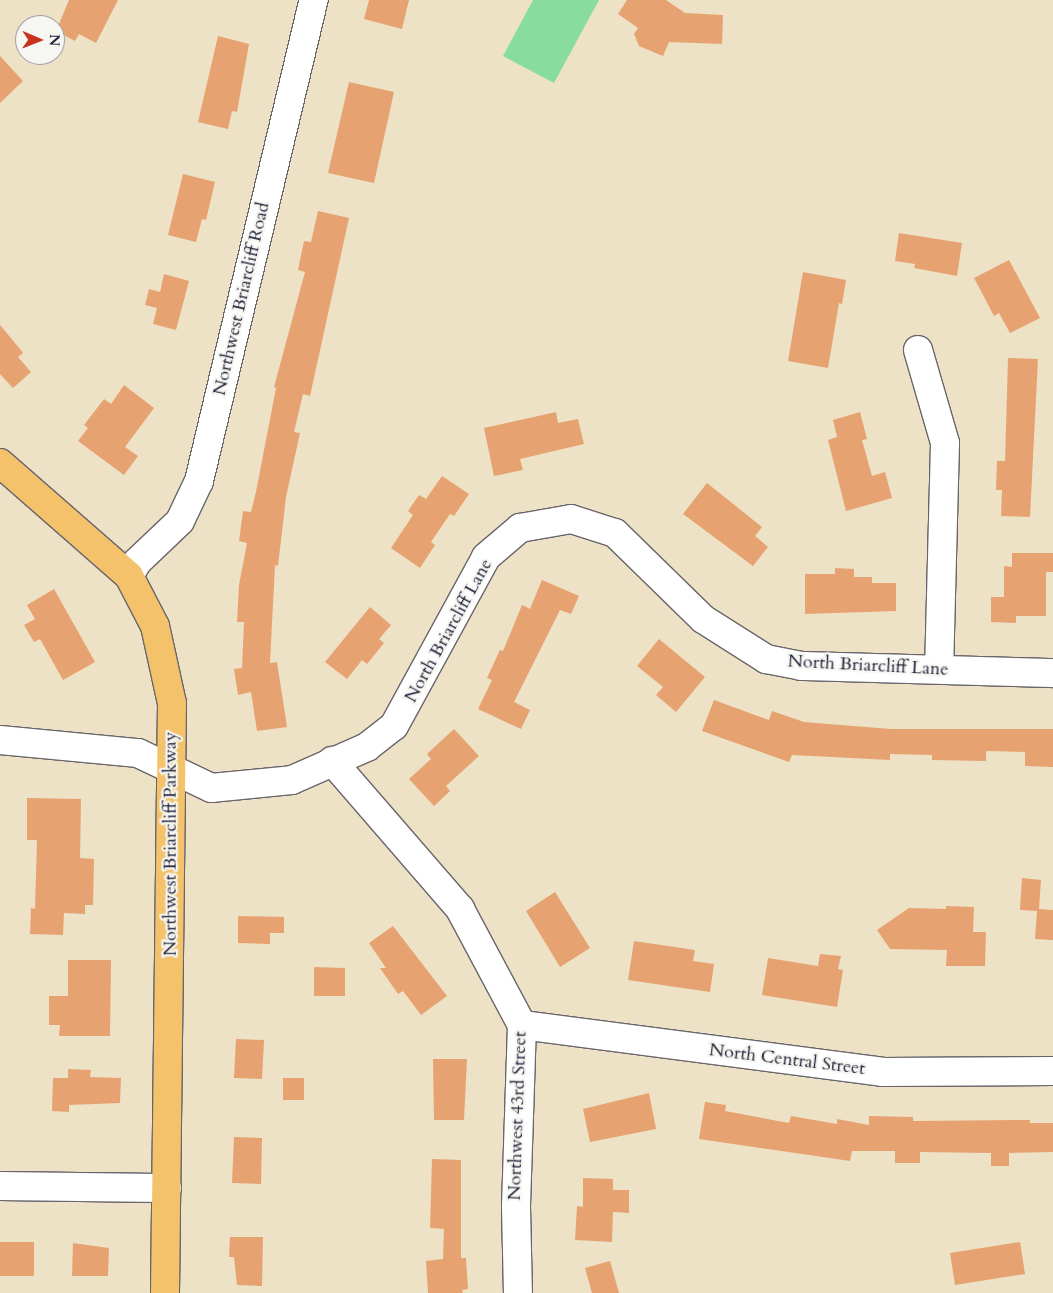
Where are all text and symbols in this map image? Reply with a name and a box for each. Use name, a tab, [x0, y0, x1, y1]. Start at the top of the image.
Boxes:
north arrow	[15, 15, 65, 65]
text: N	[45, 34, 64, 46]
street label: Northwest Briarcliff Road	[209, 200, 275, 398]
street label: North Briarcliff Lane	[401, 555, 497, 707]
street label: North Briarcliff Lane	[787, 651, 949, 681]
street label: Northwest Briarcliff Parkway	[160, 732, 182, 956]
street label: Northwest 43rd Street	[504, 1031, 532, 1201]
street label: North Central Street	[708, 1040, 866, 1080]

